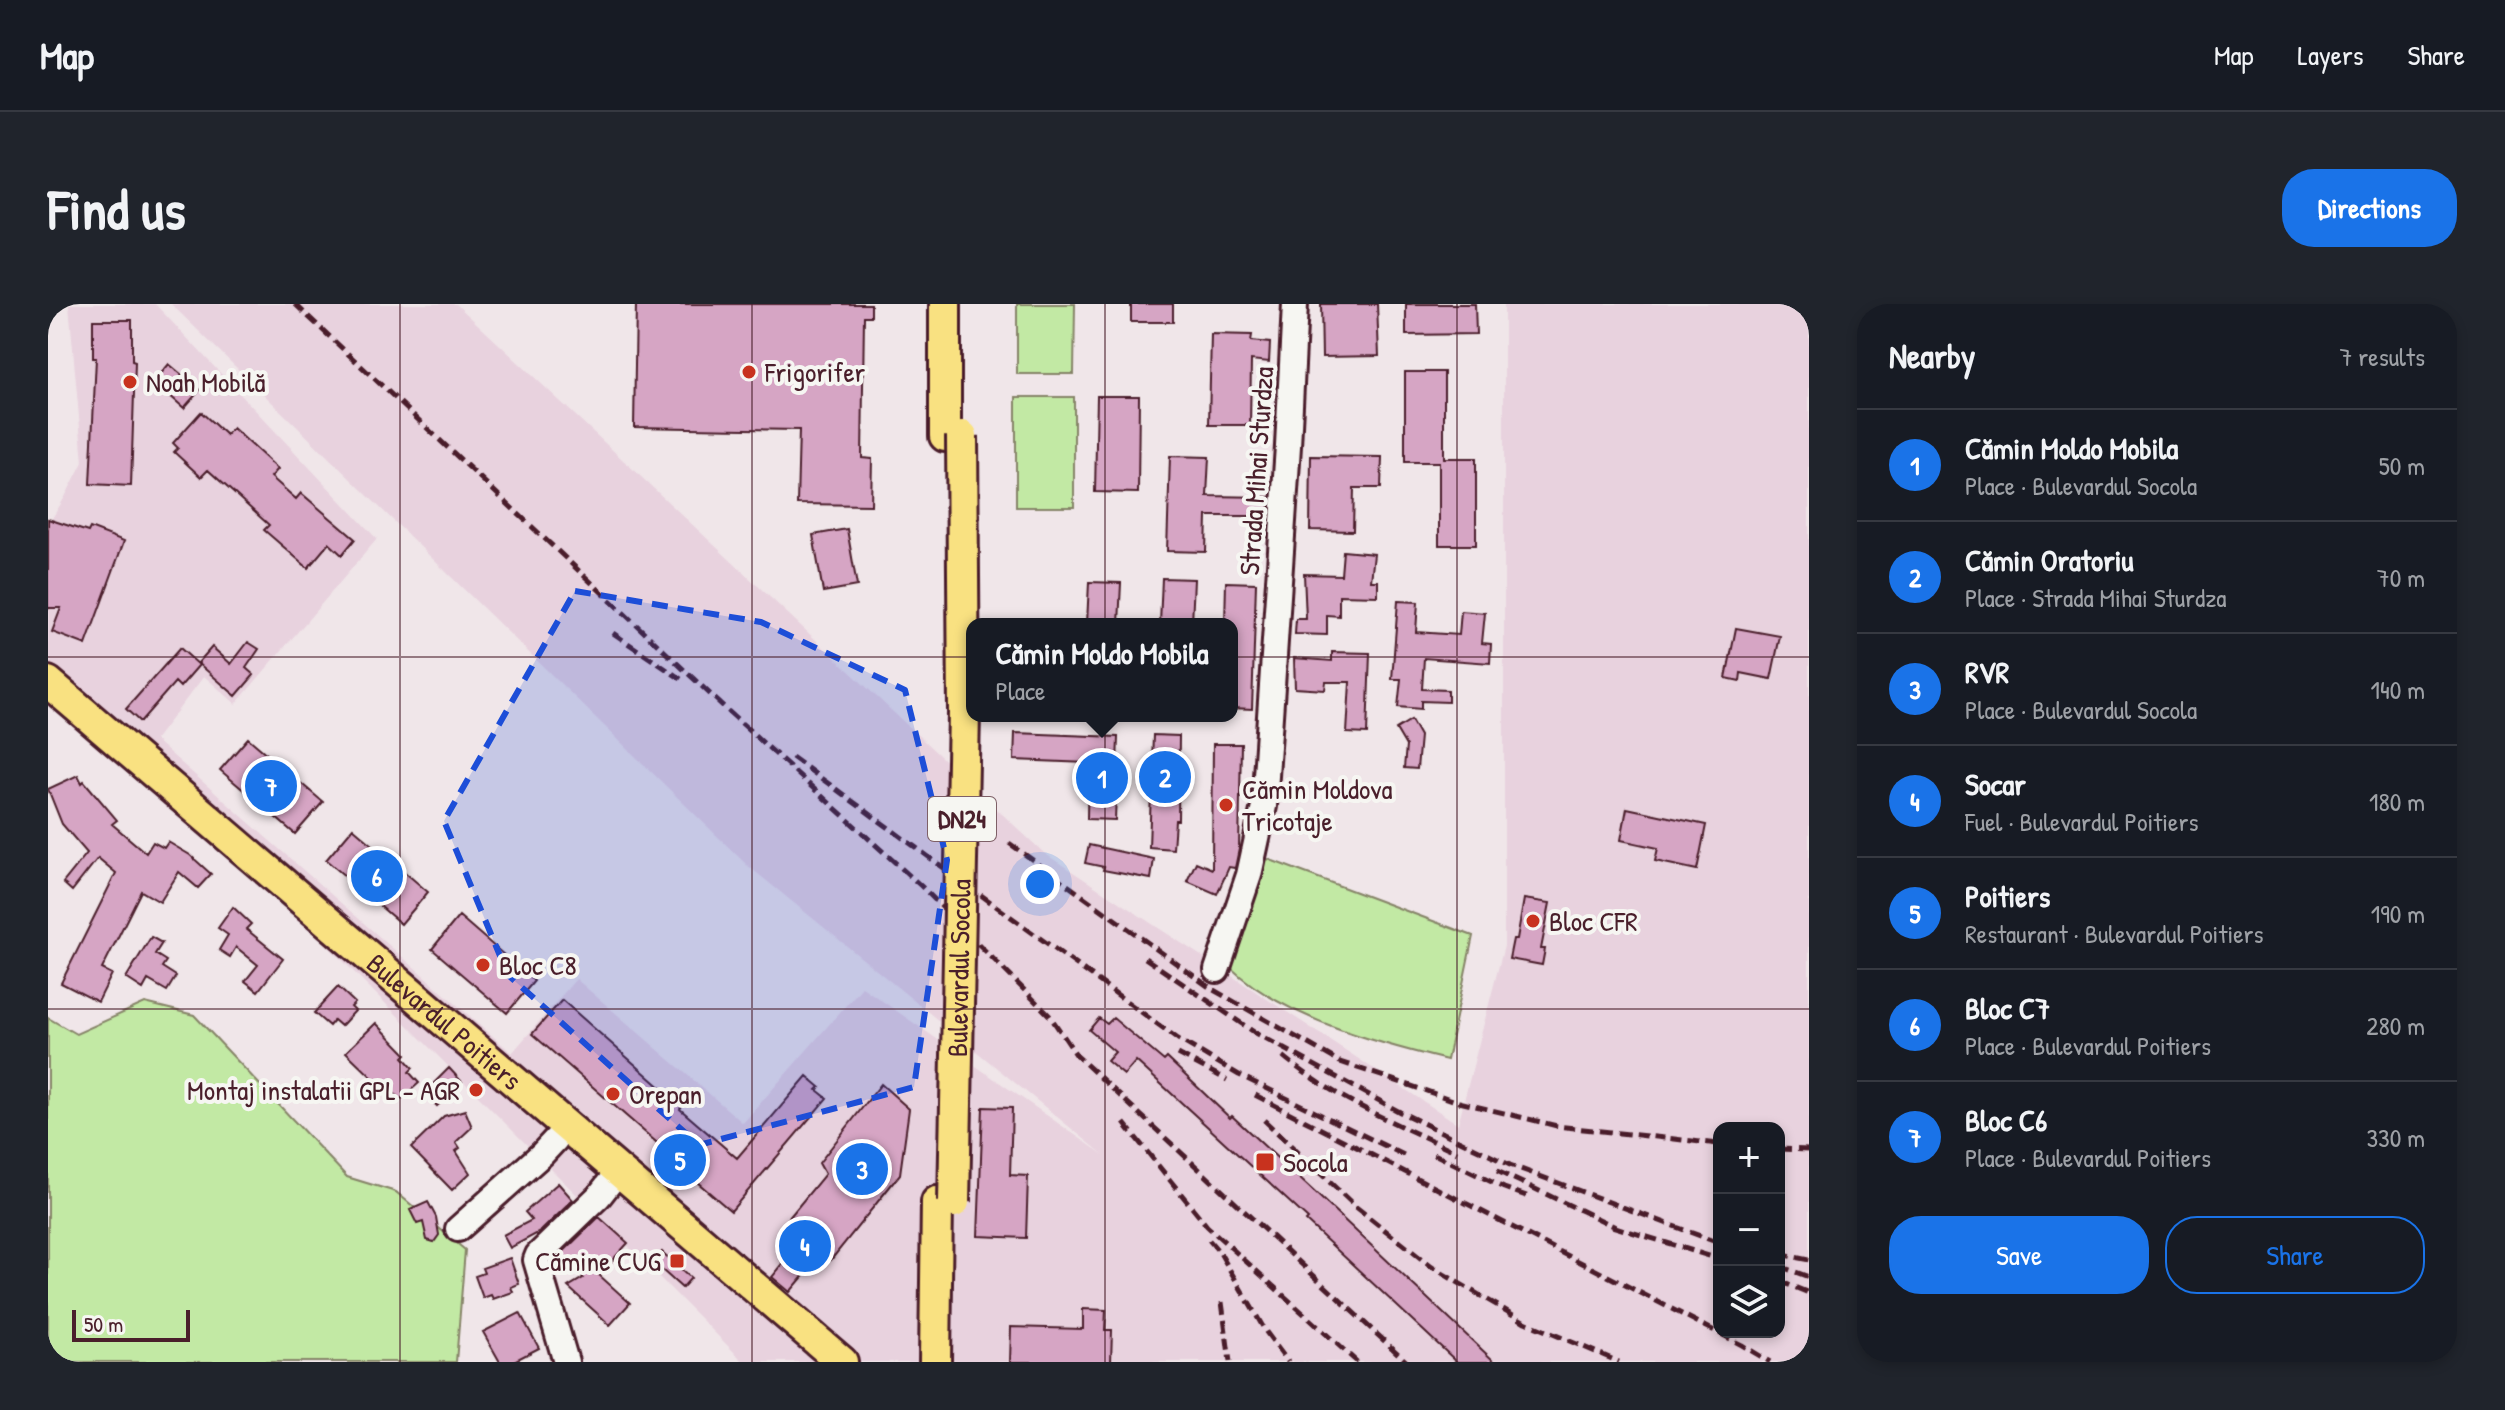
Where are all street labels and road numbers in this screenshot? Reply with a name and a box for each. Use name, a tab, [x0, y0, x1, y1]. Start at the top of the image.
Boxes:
street label: Strada Mihai Sturdza	[1230, 365, 1282, 577]
road number: DN24	[928, 797, 996, 841]
street label: Bulevardul Socola	[938, 879, 980, 1057]
street label: Bulevardul Poitiers	[359, 944, 530, 1099]

